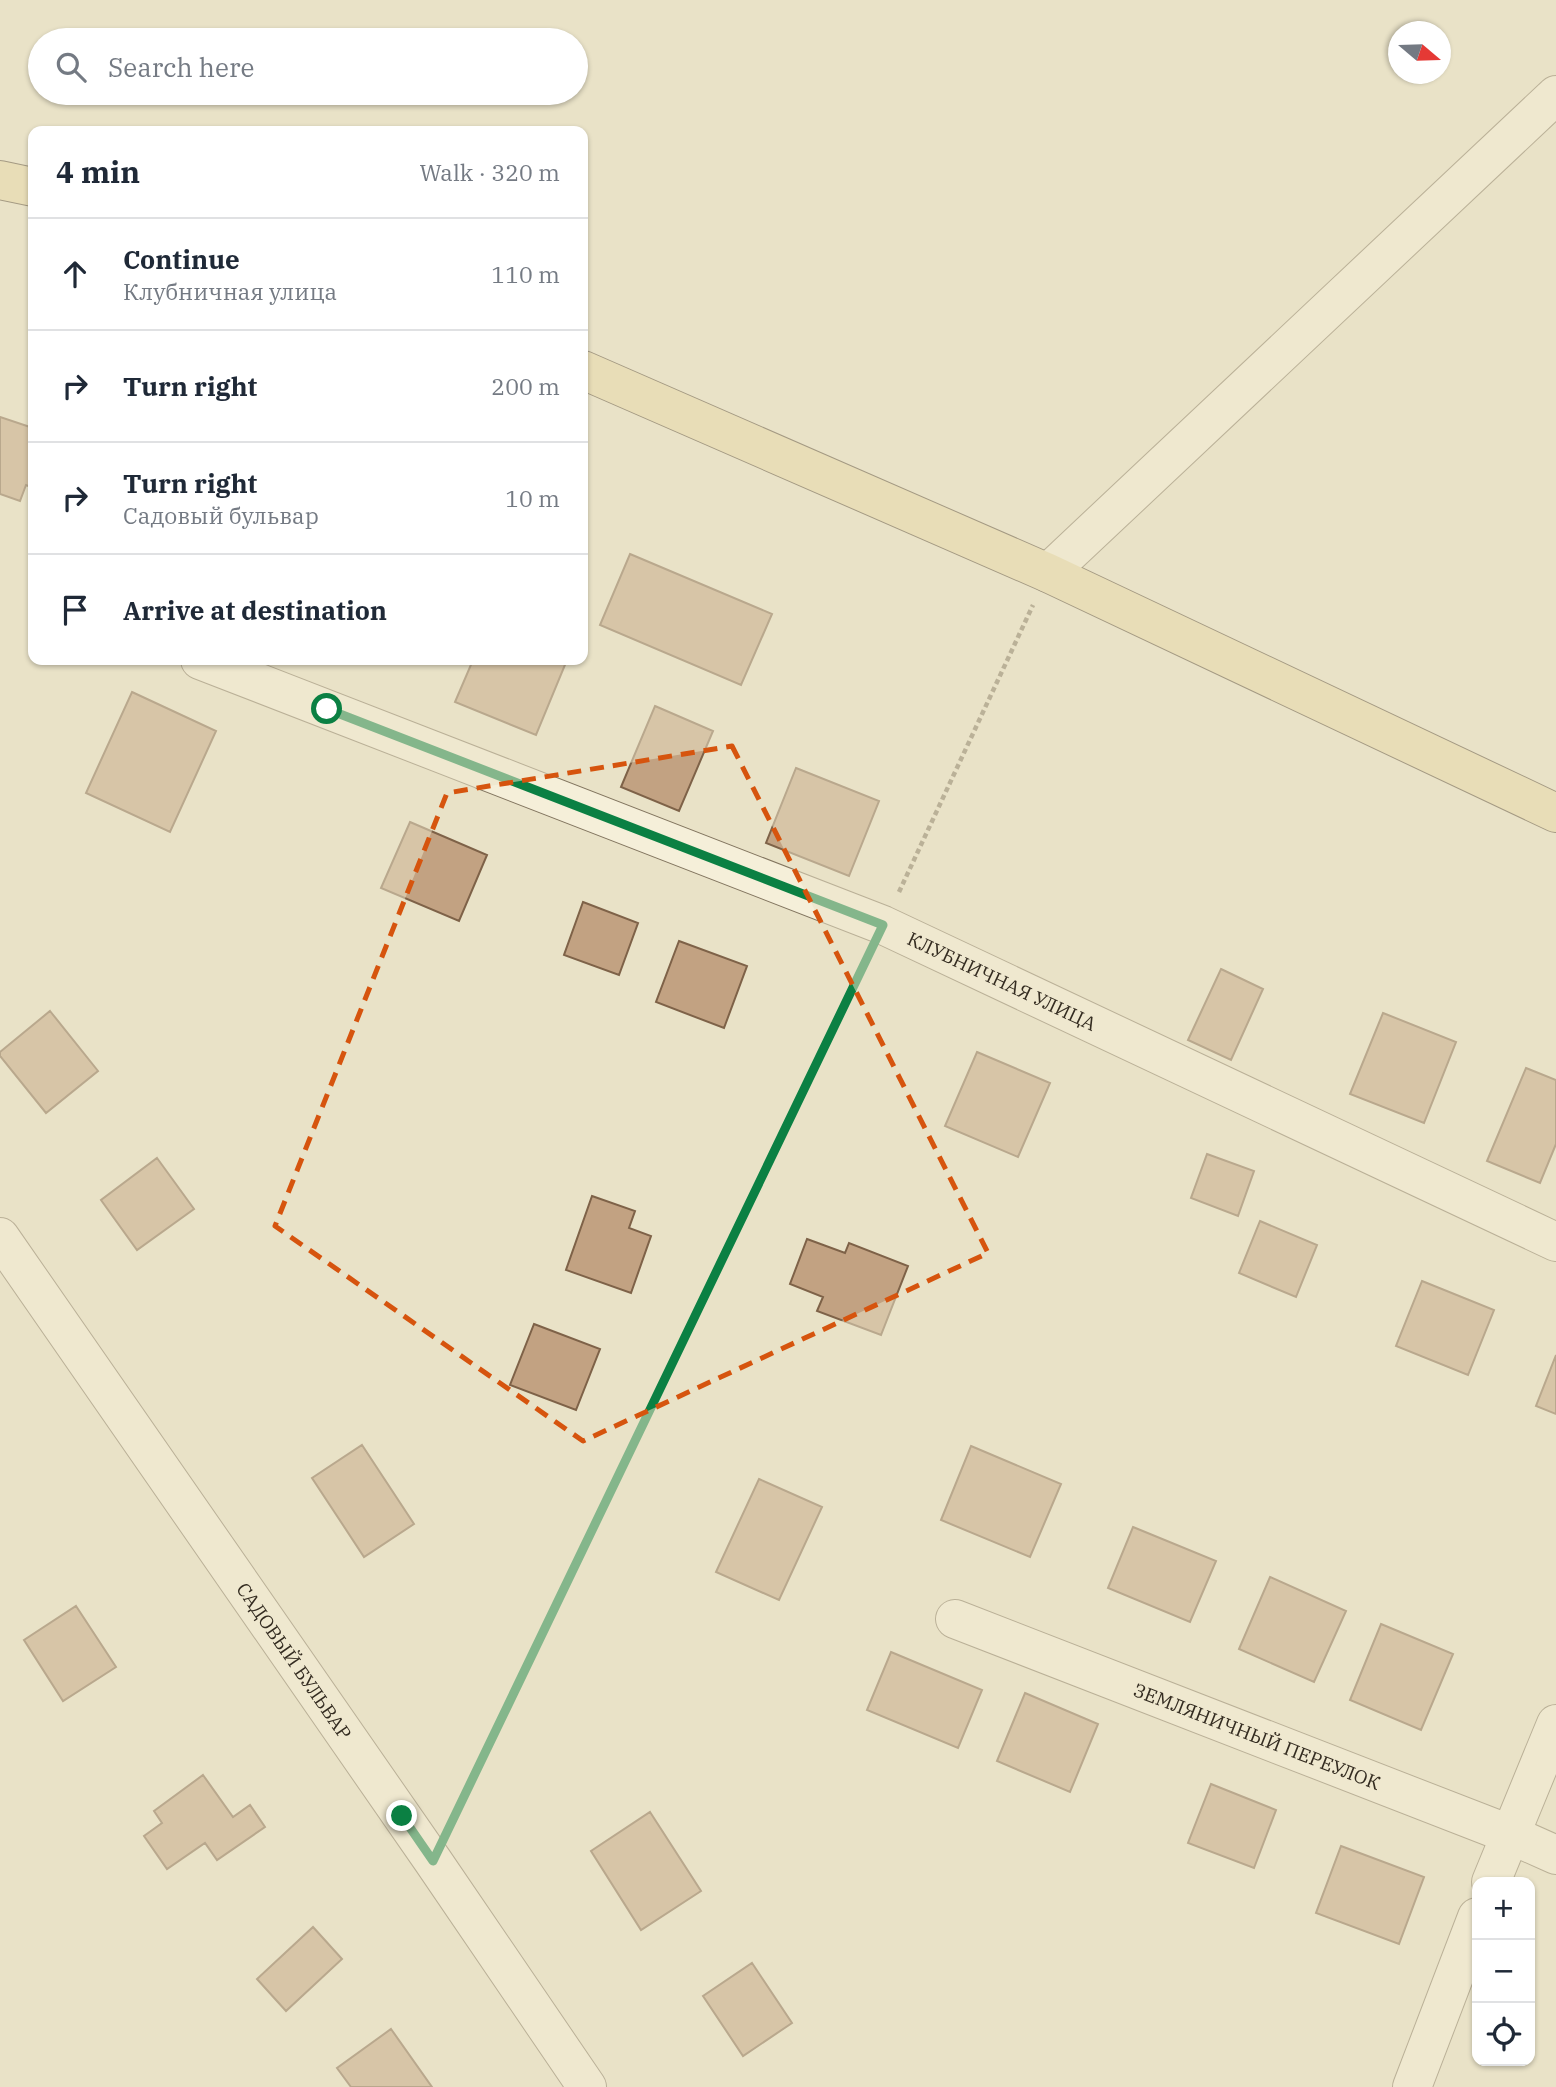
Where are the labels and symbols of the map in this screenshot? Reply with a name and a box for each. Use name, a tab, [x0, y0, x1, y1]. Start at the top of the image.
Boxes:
north arrow	[1388, 21, 1451, 84]
route start	[311, 693, 342, 724]
street label: КЛУБНИЧНАЯ УЛИЦА	[904, 926, 1100, 1036]
street label: САДОВЫЙ БУЛЬВАР	[231, 1578, 357, 1744]
street label: ЗЕМЛЯНИЧНЫЙ ПЕРЕУЛОК	[1130, 1678, 1384, 1795]
route end	[386, 1800, 417, 1831]

